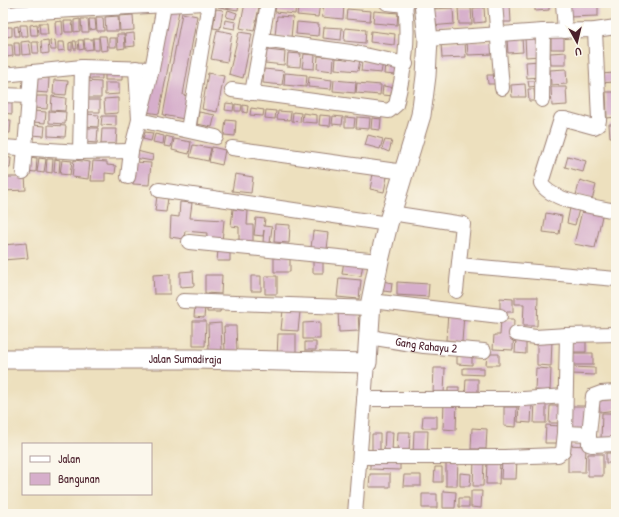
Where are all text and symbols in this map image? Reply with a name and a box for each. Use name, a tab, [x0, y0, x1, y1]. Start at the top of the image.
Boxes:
north arrow	[557, 22, 597, 62]
text: U	[574, 45, 582, 59]
street label: Gang Rahayu 2	[394, 332, 458, 357]
street label: Jalan Sumadiraja	[149, 350, 222, 368]
legend	[22, 443, 152, 495]
text: Jalan	[58, 450, 80, 467]
text: Bangunan	[58, 470, 100, 487]

